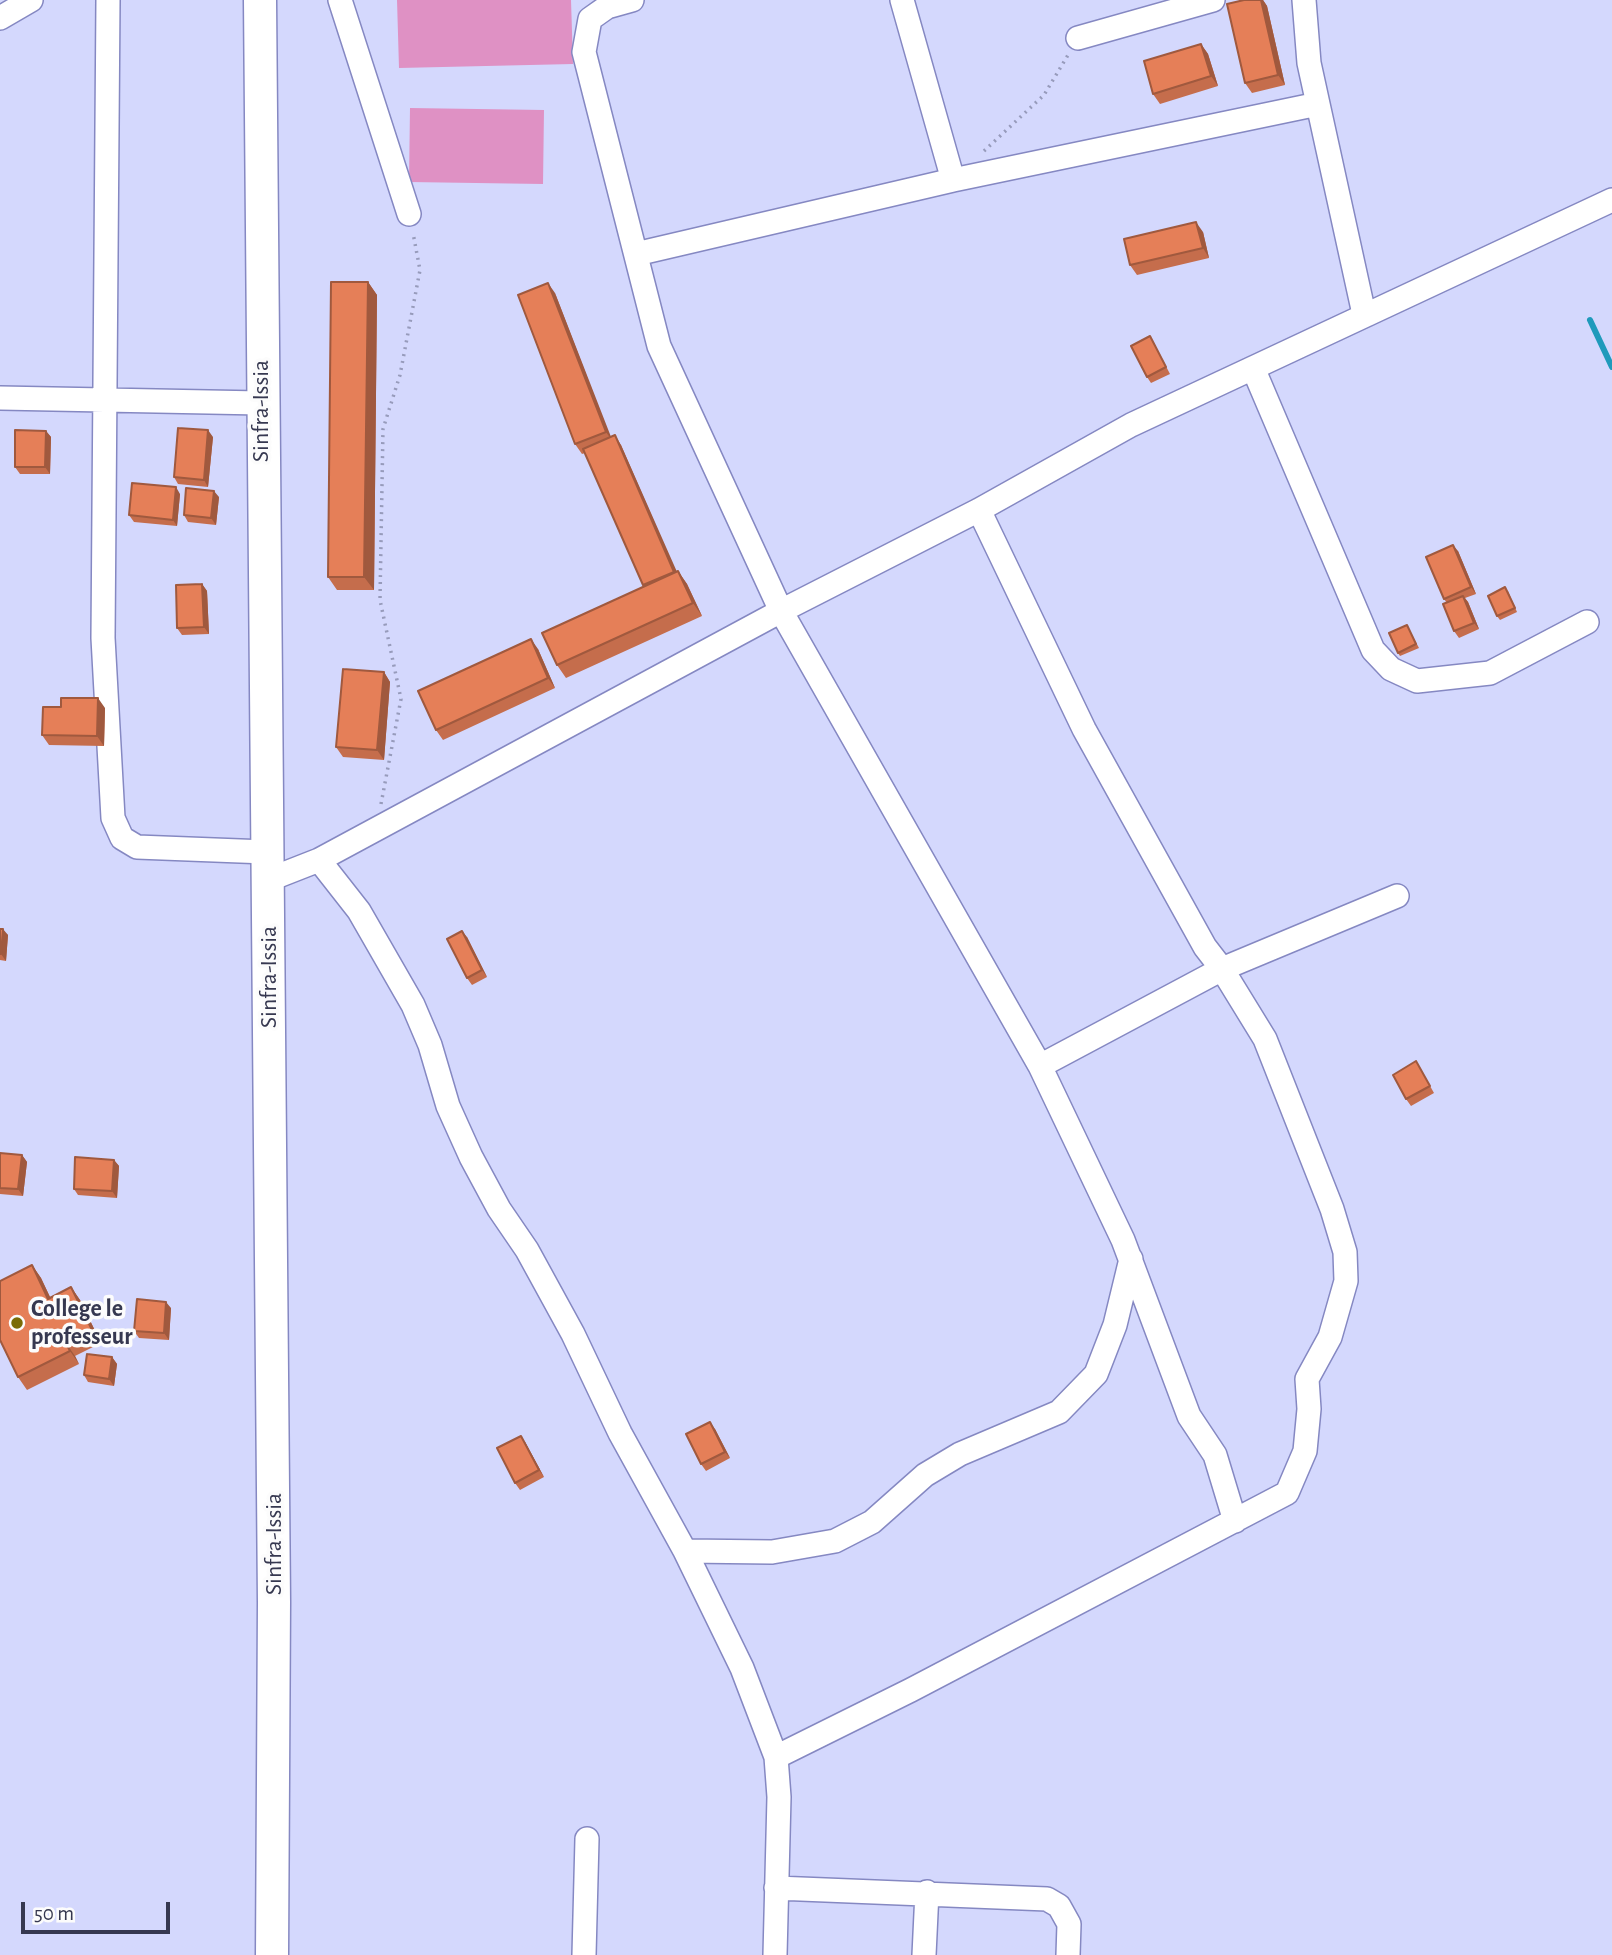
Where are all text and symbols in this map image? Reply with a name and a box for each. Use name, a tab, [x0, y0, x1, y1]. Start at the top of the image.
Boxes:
street label: Sinfra-Issia	[247, 360, 275, 462]
street label: Sinfra-Issia	[255, 926, 283, 1028]
place label: College le professeur	[31, 1295, 132, 1351]
marker: College le professeur	[9, 1315, 25, 1331]
street label: Sinfra-Issia	[260, 1493, 288, 1595]
scale bar	[24, 1888, 173, 1932]
text: 50 m	[34, 1903, 74, 1924]

